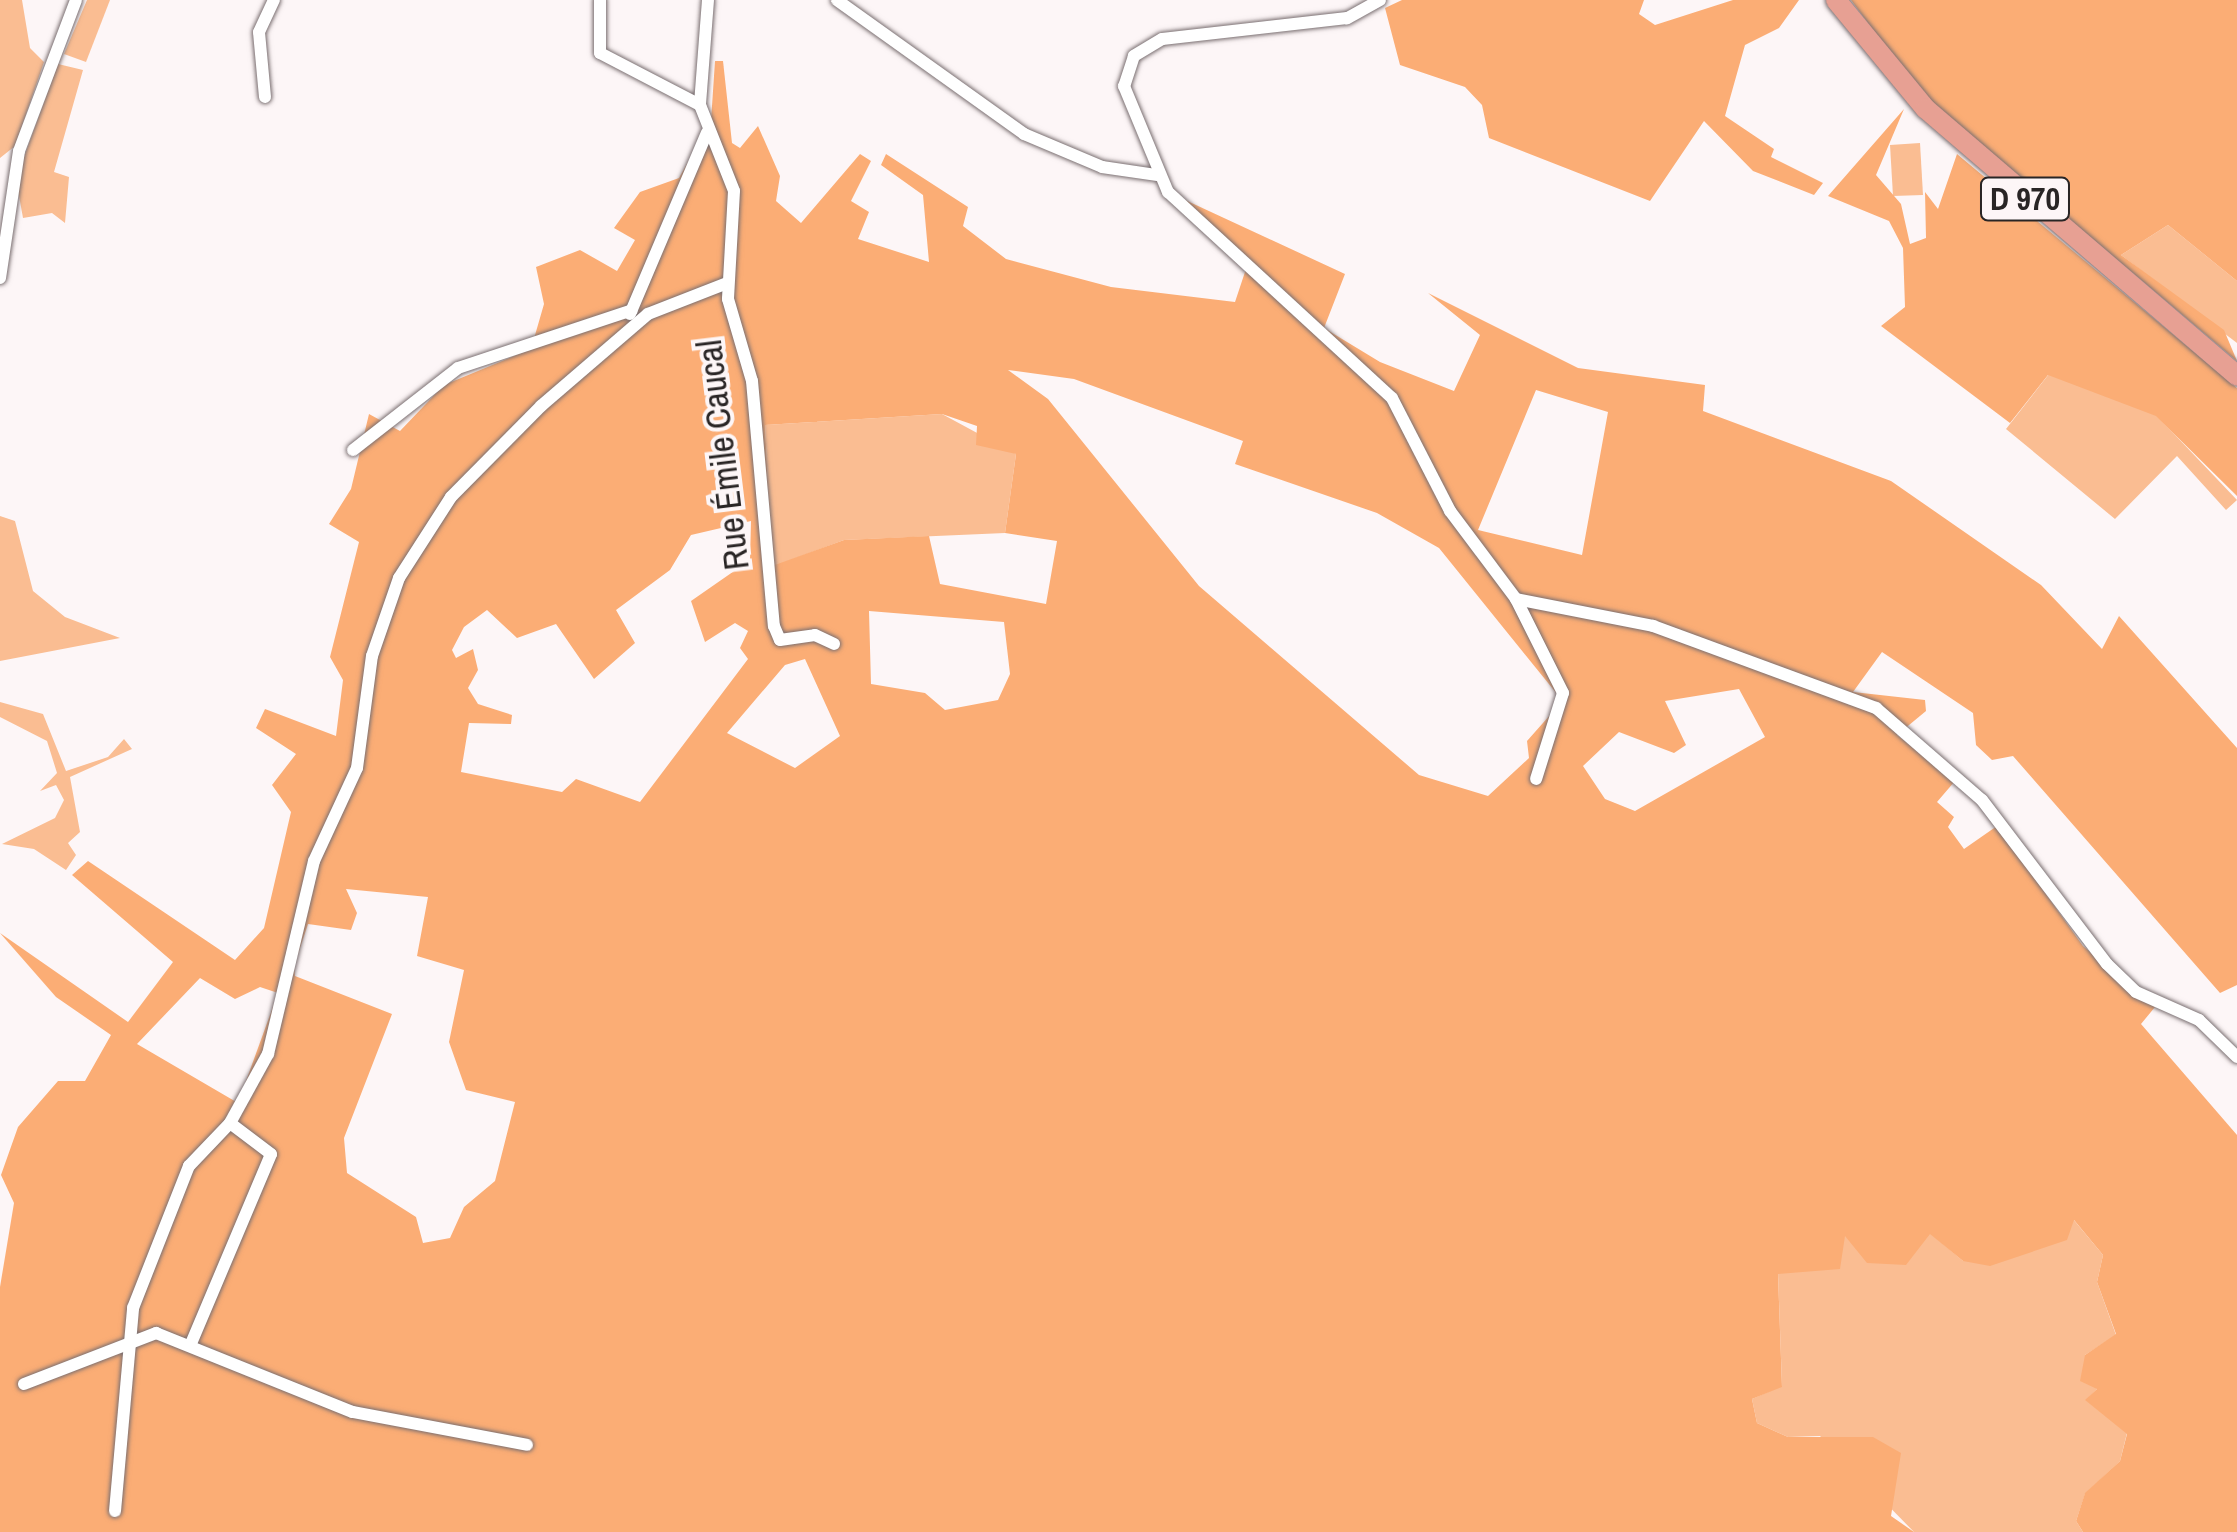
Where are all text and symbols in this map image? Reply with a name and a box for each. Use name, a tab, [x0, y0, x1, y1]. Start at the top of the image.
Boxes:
road number: D 970	[1978, 172, 2072, 226]
street label: Rue Émile Caucal	[688, 338, 758, 572]

